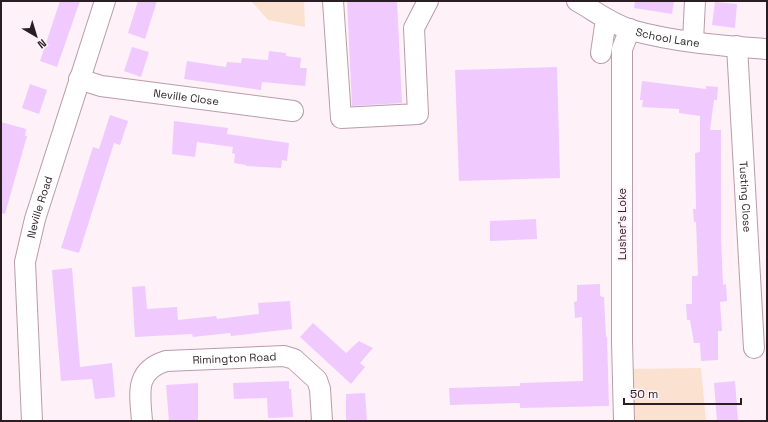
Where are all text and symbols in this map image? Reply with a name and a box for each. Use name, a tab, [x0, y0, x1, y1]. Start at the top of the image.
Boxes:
north arrow	[16, 16, 56, 56]
street label: School Lane	[634, 25, 701, 50]
text: N	[35, 36, 49, 52]
street label: Neville Close	[153, 86, 220, 108]
street label: Tusting Close	[736, 161, 754, 233]
street label: Neville Road	[24, 174, 55, 239]
street label: Lusher's Loke	[615, 188, 629, 260]
street label: Rimington Road	[192, 349, 277, 367]
scale bar	[624, 380, 741, 406]
text: 50 m	[630, 386, 658, 402]

